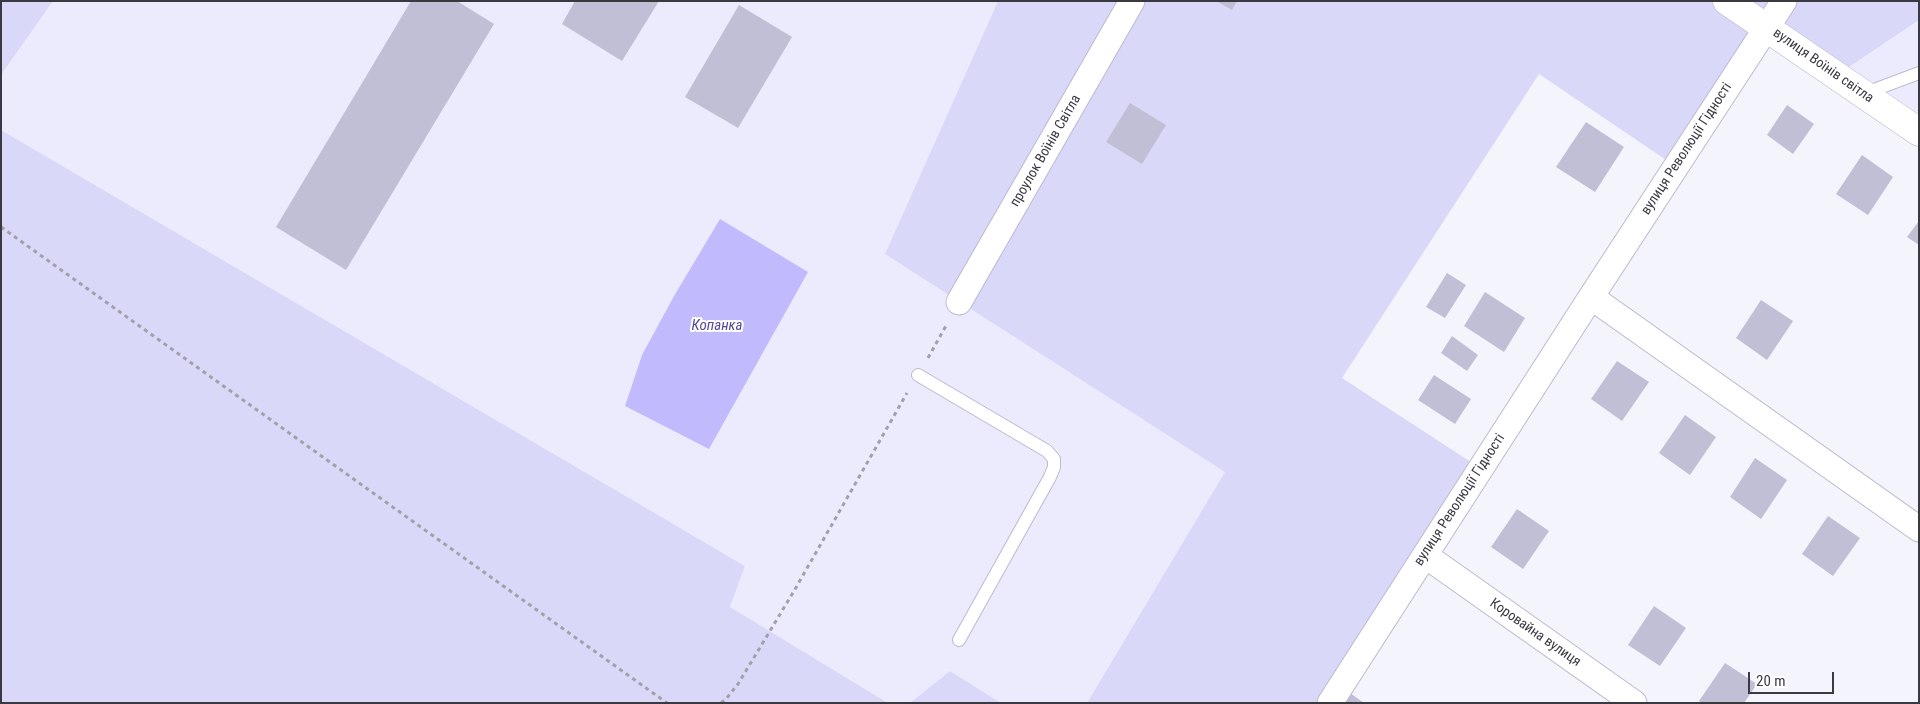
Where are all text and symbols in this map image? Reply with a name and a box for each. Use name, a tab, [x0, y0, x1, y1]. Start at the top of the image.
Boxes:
street label: вулиця Воїнів світла	[1770, 25, 1876, 107]
street label: вулиця Революції Гідності	[1638, 80, 1736, 218]
street label: проулок Воїнів Світла	[1007, 92, 1085, 210]
water label: Копанка	[691, 317, 743, 335]
street label: вулиця Революції Гідності	[1411, 431, 1509, 569]
street label: Коровайна вулиця	[1486, 595, 1584, 671]
scale bar	[1750, 662, 1836, 694]
text: 20 m	[1756, 672, 1786, 690]

